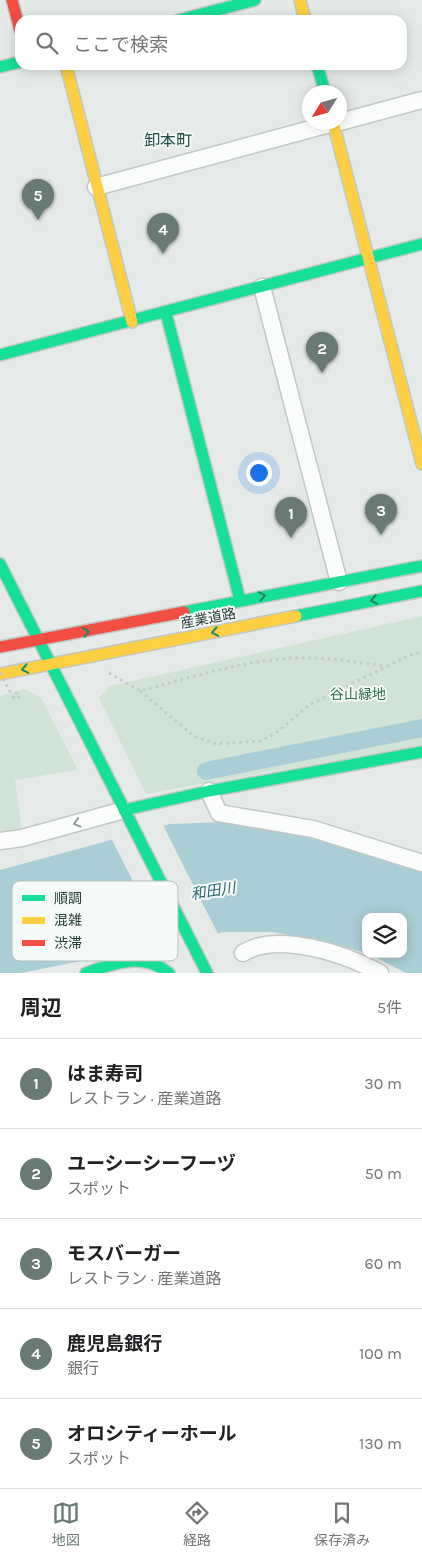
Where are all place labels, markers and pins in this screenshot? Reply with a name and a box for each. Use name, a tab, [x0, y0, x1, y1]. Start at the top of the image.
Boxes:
pin: 5	[22, 179, 54, 220]
pin: 4	[147, 213, 179, 254]
pin: 2	[306, 332, 338, 373]
pin: 3	[365, 494, 397, 535]
pin: 1	[275, 497, 307, 538]

